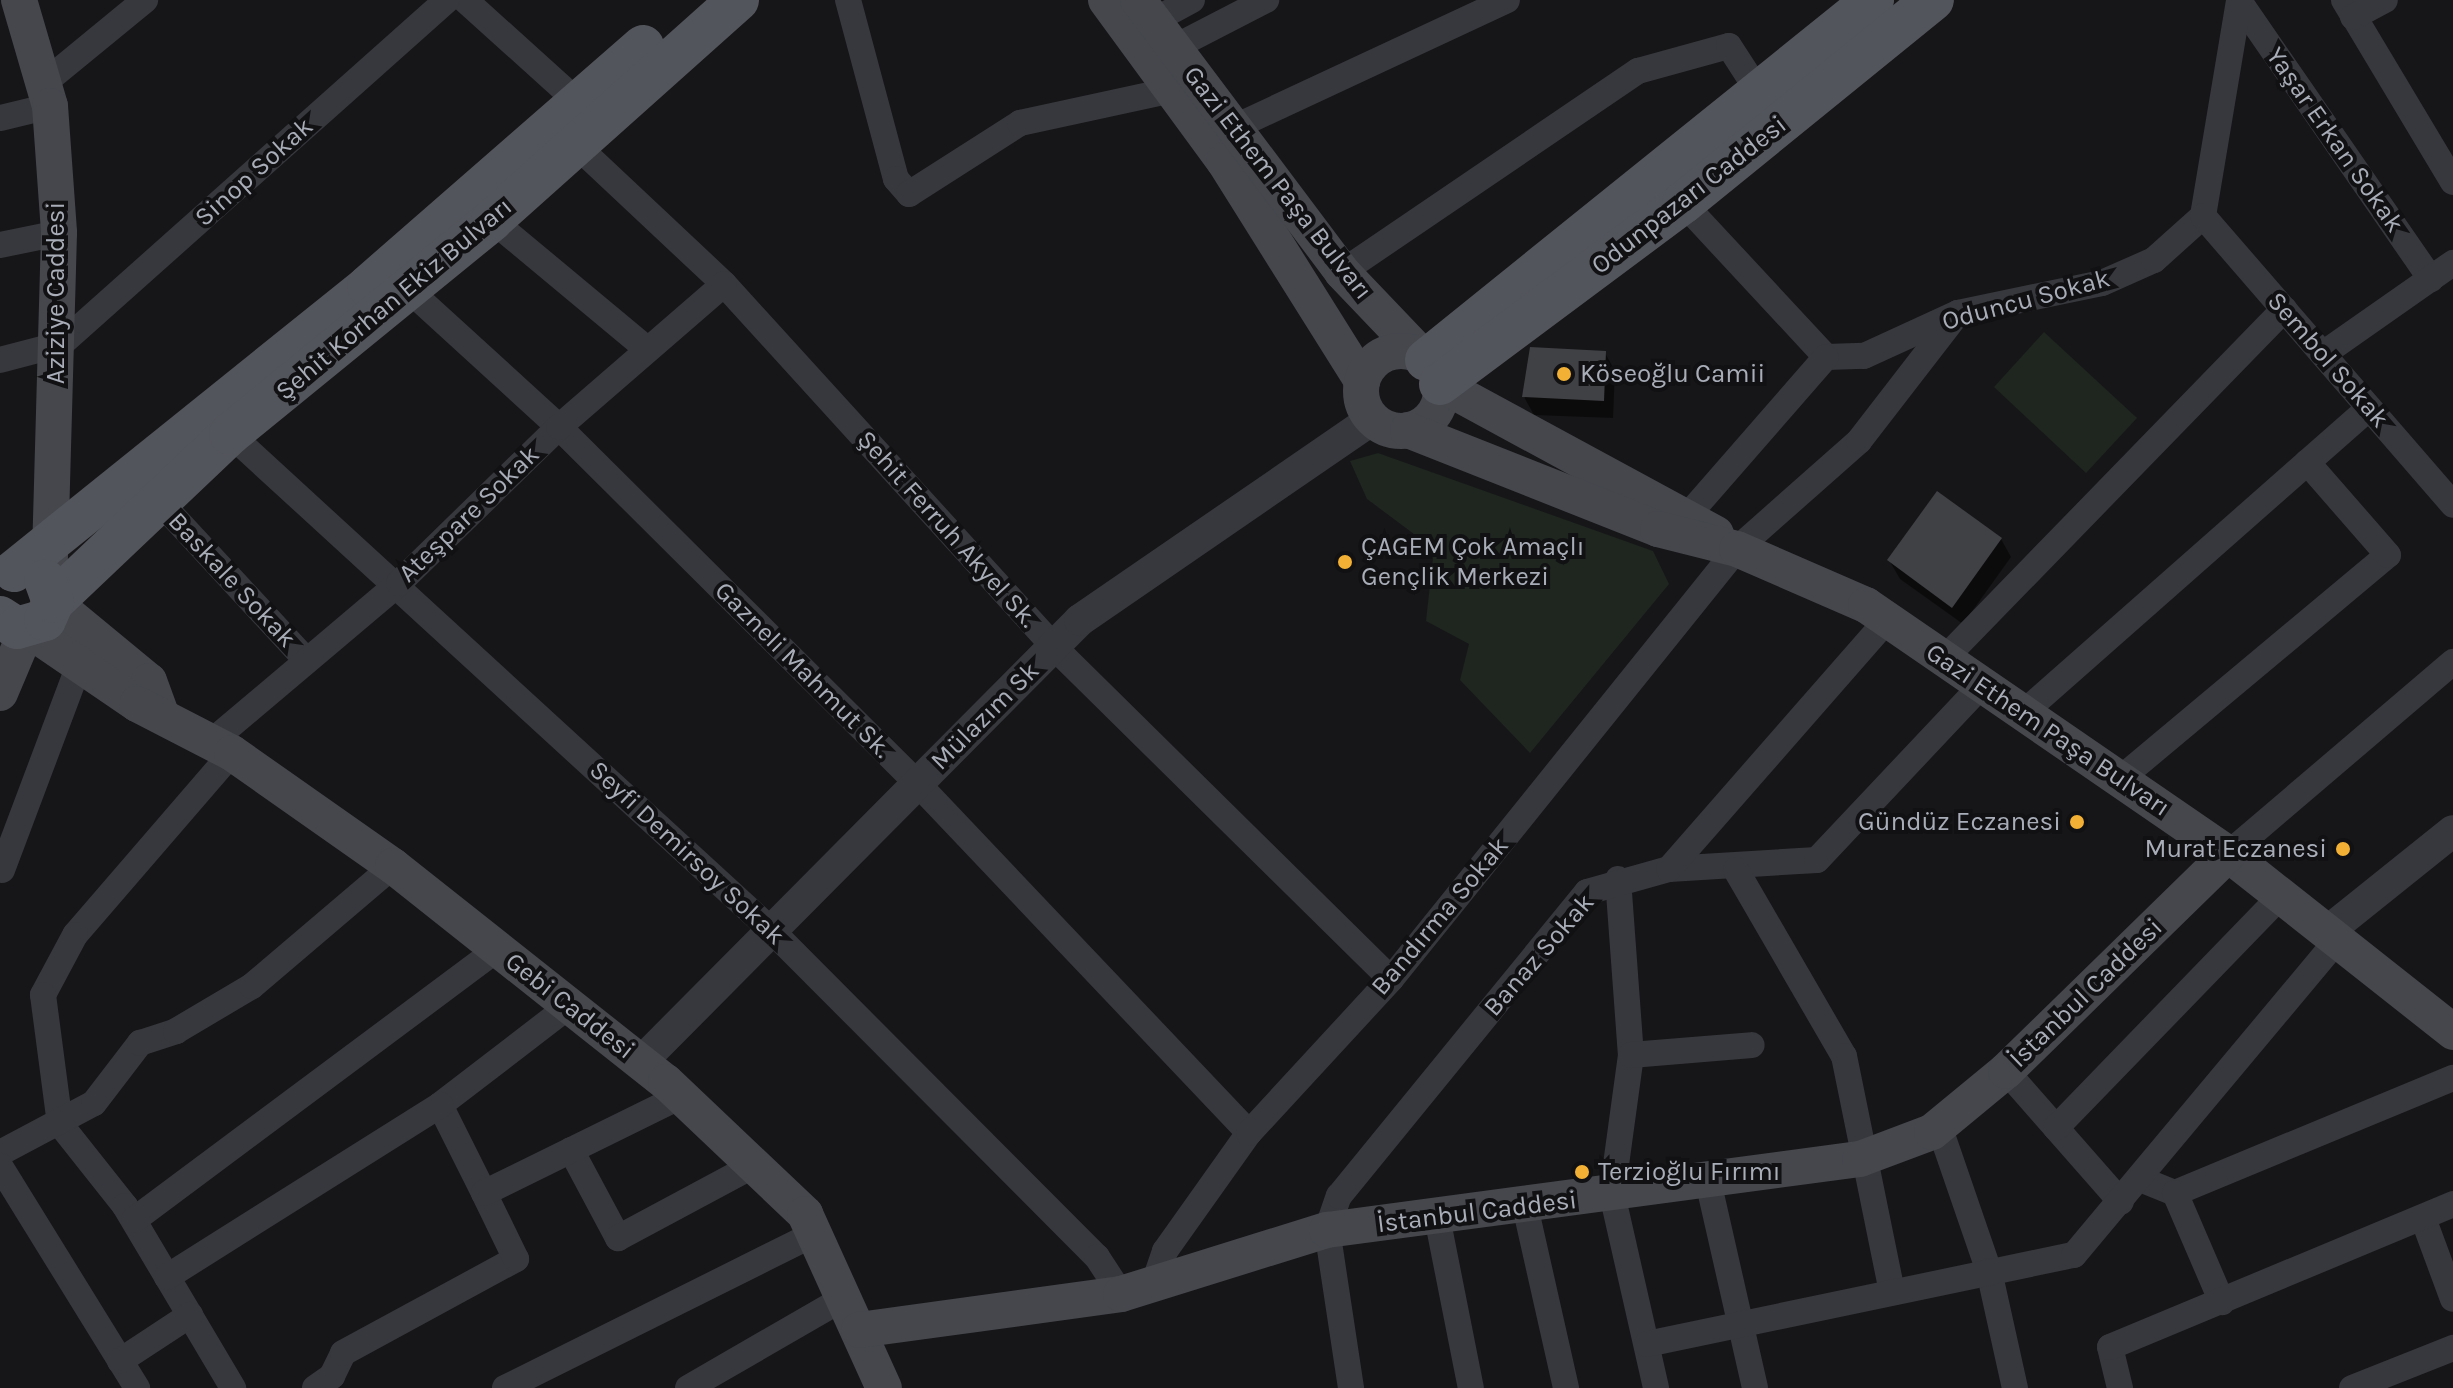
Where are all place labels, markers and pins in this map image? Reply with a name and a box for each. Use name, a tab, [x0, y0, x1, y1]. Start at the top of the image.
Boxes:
place label: Köseoğlu Camii	[1580, 358, 1765, 390]
marker: Köseoğlu Camii	[1555, 365, 1573, 383]
place label: ÇAGEM Çok Amaçlı Gençlik Merkezi	[1361, 531, 1584, 592]
marker: ÇAGEM Çok Amaçlı Gençlik Merkezi	[1336, 553, 1354, 571]
place label: Gündüz Eczanesi	[1858, 806, 2061, 838]
marker: Gündüz Eczanesi	[2068, 813, 2086, 831]
place label: Murat Eczanesi	[2144, 833, 2327, 865]
marker: Murat Eczanesi	[2334, 840, 2352, 858]
place label: Terzioğlu Fırımı	[1598, 1156, 1781, 1188]
marker: Terzioğlu Fırımı	[1573, 1163, 1591, 1181]

